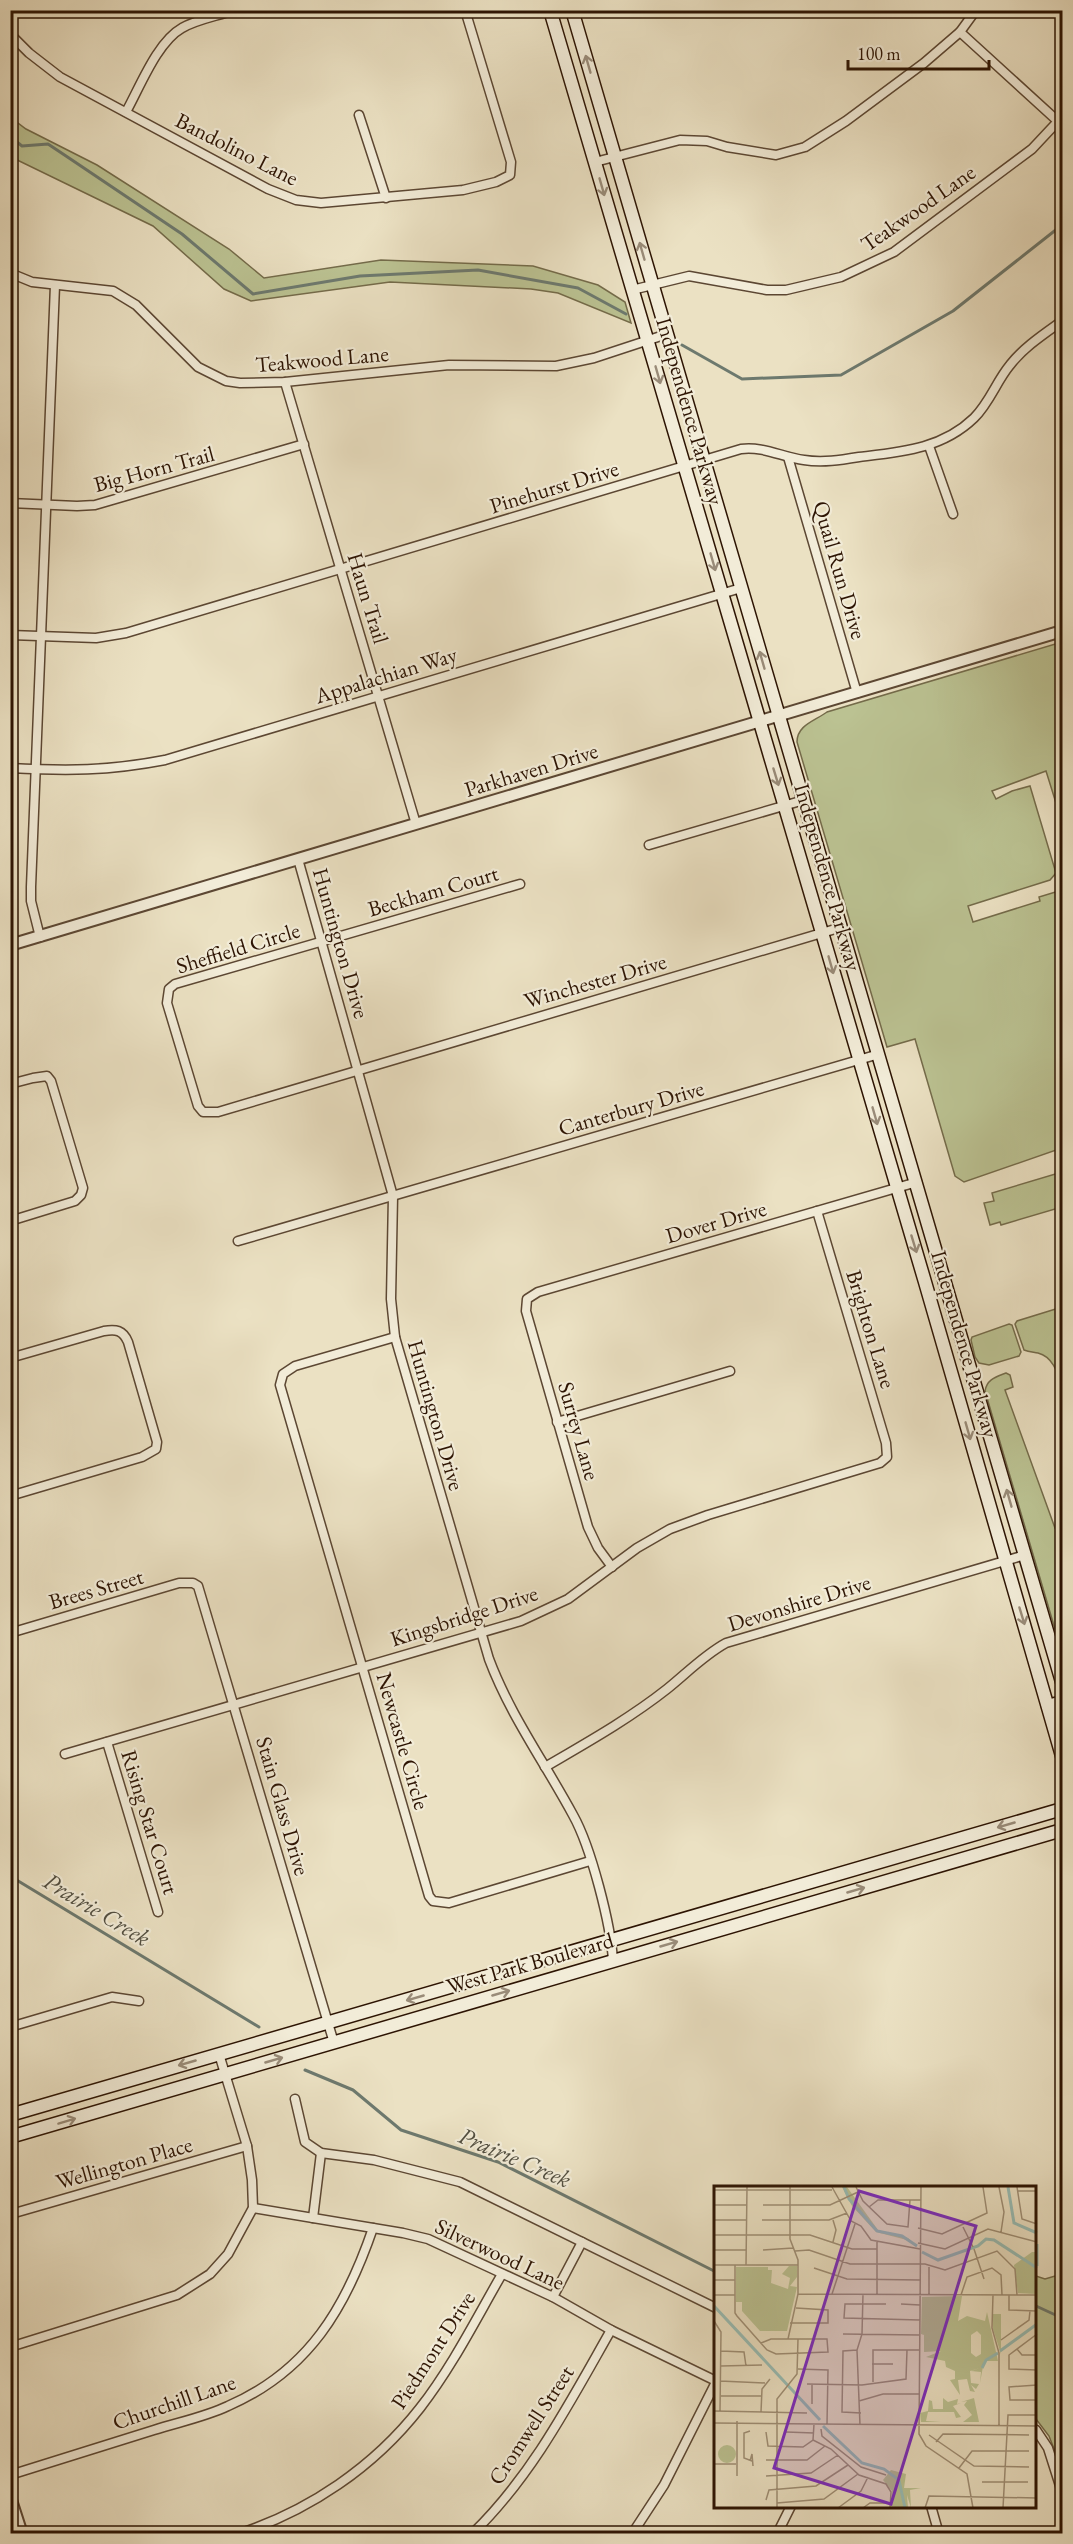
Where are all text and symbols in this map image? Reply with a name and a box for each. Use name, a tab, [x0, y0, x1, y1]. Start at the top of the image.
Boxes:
scale bar	[848, 33, 989, 71]
text: 100 m	[857, 42, 901, 65]
one-way arrow	[581, 55, 593, 74]
street label: Bandolino Lane	[171, 106, 304, 193]
street label: Teakwood Lane	[855, 158, 981, 258]
one-way arrow	[597, 178, 608, 197]
one-way arrow	[636, 242, 647, 261]
street label: Independence Parkway	[649, 314, 731, 508]
street label: Teakwood Lane	[254, 339, 390, 379]
one-way arrow	[652, 365, 664, 384]
street label: Big Horn Trail	[91, 439, 217, 499]
street label: Pinehurst Drive	[486, 454, 622, 520]
street label: Quail Run Drive	[806, 497, 874, 643]
street label: Haun Trail	[340, 549, 396, 647]
one-way arrow	[708, 552, 719, 571]
street label: Appalachian Way	[310, 640, 461, 711]
one-way arrow	[756, 651, 767, 670]
street label: Parkhaven Drive	[461, 736, 602, 804]
one-way arrow	[771, 767, 782, 786]
street label: Independence Parkway	[787, 780, 869, 974]
street label: Beckham Court	[364, 858, 502, 923]
street label: Huntington Drive	[306, 864, 376, 1022]
street label: Sheffield Circle	[173, 915, 304, 981]
street label: Winchester Drive	[520, 947, 670, 1015]
one-way arrow	[826, 955, 837, 974]
street label: Canterbury Drive	[555, 1073, 708, 1143]
one-way arrow	[870, 1106, 881, 1125]
street label: Dover Drive	[662, 1194, 770, 1250]
one-way arrow	[909, 1234, 920, 1253]
street label: Independence Parkway	[924, 1247, 1006, 1441]
street label: Brighton Lane	[839, 1266, 903, 1392]
street label: Huntington Drive	[401, 1336, 471, 1494]
street label: Surrey Lane	[551, 1378, 607, 1484]
one-way arrow	[963, 1422, 974, 1441]
one-way arrow	[1003, 1489, 1014, 1508]
street label: Brees Street	[45, 1562, 147, 1616]
street label: Devonshire Drive	[724, 1567, 874, 1638]
street label: Kingsbridge Drive	[387, 1578, 542, 1653]
one-way arrow	[1017, 1606, 1028, 1625]
street label: Newcastle Circle	[370, 1669, 437, 1813]
street label: Stain Glass Drive	[249, 1733, 317, 1879]
street label: Rising Star Court	[114, 1746, 186, 1898]
one-way arrow	[997, 1820, 1016, 1831]
water label: Prairie Creek	[38, 1865, 156, 1953]
one-way arrow	[846, 1883, 865, 1895]
street label: West Park Boulevard	[443, 1925, 618, 2001]
one-way arrow	[659, 1938, 678, 1949]
one-way arrow	[491, 1987, 510, 1998]
one-way arrow	[406, 1992, 425, 2004]
one-way arrow	[264, 2054, 283, 2065]
one-way arrow	[178, 2058, 197, 2069]
one-way arrow	[57, 2115, 76, 2126]
water label: Prairie Creek	[454, 2119, 576, 2195]
street label: Wellington Place	[52, 2130, 196, 2196]
inset map	[714, 2186, 1037, 2508]
street label: Silverwood Lane	[431, 2211, 570, 2297]
street label: Piedmont Drive	[384, 2285, 482, 2414]
street label: Cromwell Street	[482, 2360, 580, 2490]
street label: Churchill Lane	[109, 2367, 240, 2437]

